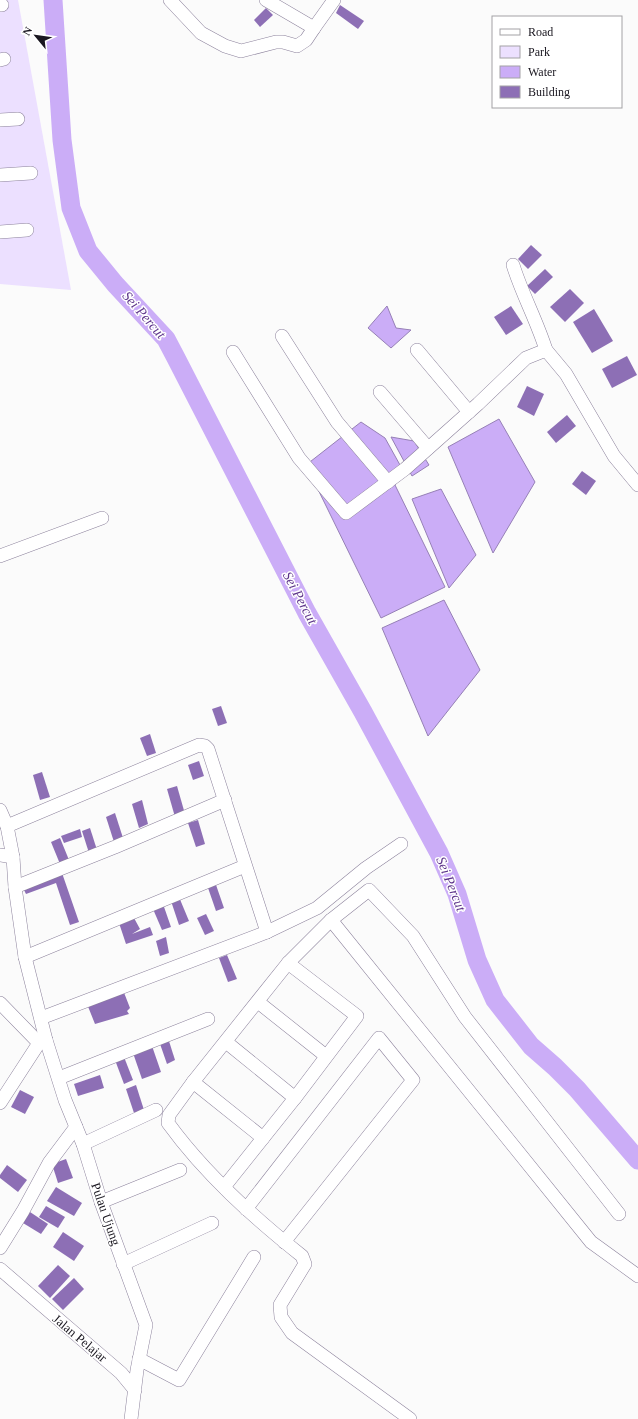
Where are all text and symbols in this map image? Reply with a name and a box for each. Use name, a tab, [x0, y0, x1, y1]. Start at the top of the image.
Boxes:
north arrow	[16, 16, 56, 56]
legend	[492, 16, 622, 108]
text: N	[20, 25, 34, 38]
text: Road	[528, 25, 553, 39]
text: Park	[528, 45, 550, 59]
text: Water	[528, 65, 556, 79]
text: Building	[528, 85, 570, 99]
water label: Sei Percut	[120, 288, 169, 342]
water label: Sei Percut	[280, 569, 321, 628]
water label: Sei Percut	[433, 855, 469, 914]
street label: Pulau Ujung	[88, 1181, 124, 1248]
street label: Jalan Pelajar	[50, 1311, 111, 1365]

